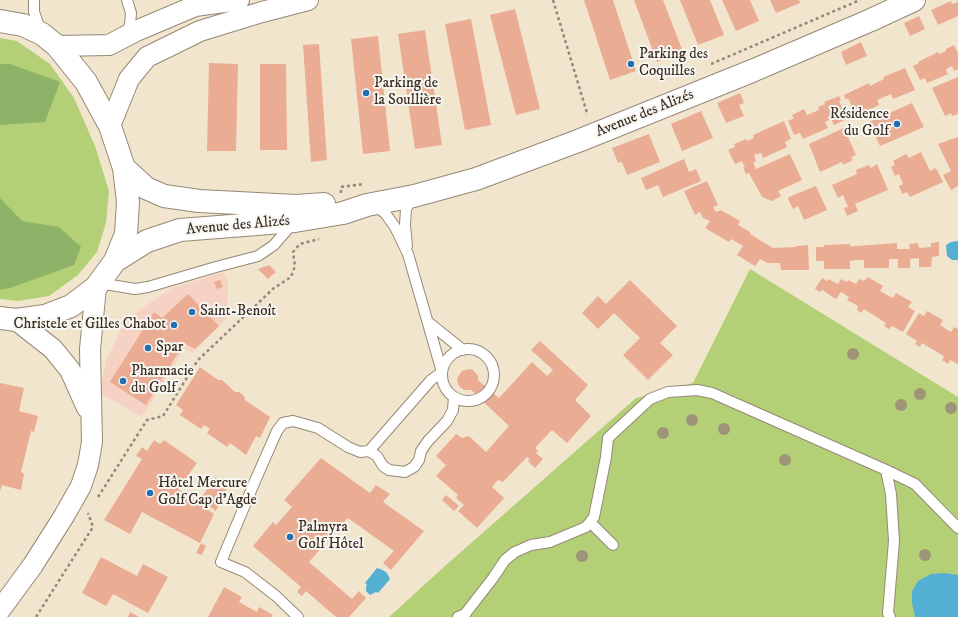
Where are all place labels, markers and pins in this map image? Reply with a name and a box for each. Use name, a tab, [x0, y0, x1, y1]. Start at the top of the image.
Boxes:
place label: Parking des Coquilles	[639, 46, 708, 81]
marker: Parking des Coquilles	[626, 59, 636, 69]
place label: Parking de la Soullière	[374, 75, 441, 110]
marker: Parking de la Soullière	[361, 88, 371, 98]
place label: Résidence du Golf	[830, 106, 889, 141]
marker: Résidence du Golf	[892, 119, 902, 129]
place label: Saint-Benoît	[200, 303, 276, 321]
marker: Saint-Benoît	[187, 307, 197, 317]
place label: Christele et Gilles Chabot	[13, 316, 166, 334]
marker: Christele et Gilles Chabot	[169, 320, 179, 330]
place label: Spar	[156, 339, 183, 357]
marker: Spar	[143, 343, 153, 353]
place label: Pharmacie du Golf	[131, 363, 194, 398]
marker: Pharmacie du Golf	[118, 376, 128, 386]
place label: Hôtel Mercure Golf Cap d'Agde	[158, 475, 257, 510]
marker: Hôtel Mercure Golf Cap d'Agde	[145, 488, 155, 498]
place label: Palmyra Golf Hôtel	[298, 519, 363, 554]
marker: Palmyra Golf Hôtel	[285, 532, 295, 542]

